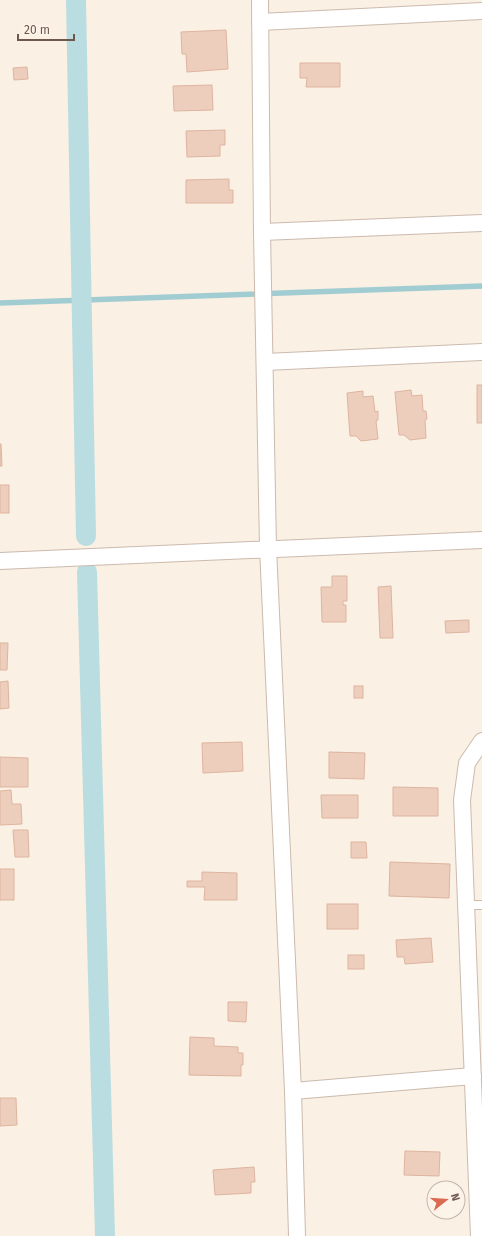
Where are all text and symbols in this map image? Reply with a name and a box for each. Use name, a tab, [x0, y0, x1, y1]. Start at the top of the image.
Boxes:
scale bar	[18, 16, 74, 42]
text: 20 m	[24, 23, 50, 37]
north arrow	[426, 1180, 466, 1220]
text: N	[448, 1192, 462, 1203]

